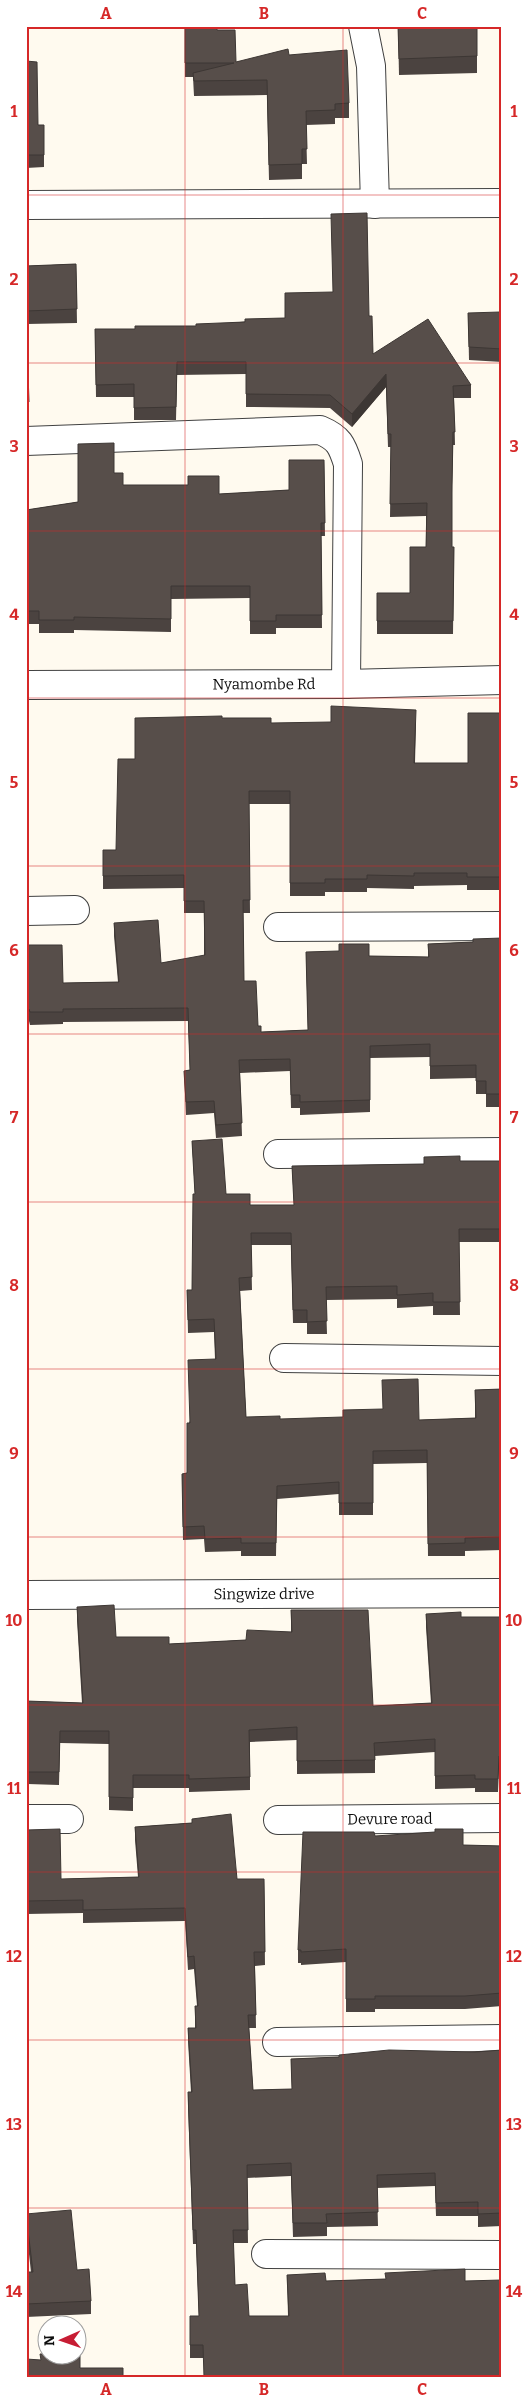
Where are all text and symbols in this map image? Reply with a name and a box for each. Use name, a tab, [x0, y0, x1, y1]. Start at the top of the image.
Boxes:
text: A	[100, 4, 112, 23]
text: B	[259, 4, 269, 23]
text: C	[417, 4, 427, 23]
text: 1	[11, 102, 18, 121]
text: 1	[511, 102, 518, 121]
text: 2	[9, 270, 19, 289]
text: 2	[509, 270, 519, 289]
text: 3	[9, 437, 19, 456]
text: 3	[509, 437, 519, 456]
text: 4	[9, 605, 19, 624]
text: 4	[509, 605, 519, 624]
street label: Nyamombe Rd	[212, 675, 316, 693]
text: 5	[10, 773, 19, 792]
text: 5	[510, 773, 519, 792]
text: 6	[9, 941, 19, 960]
text: 6	[509, 941, 519, 960]
text: 7	[10, 1108, 19, 1127]
text: 7	[510, 1108, 519, 1127]
text: 8	[9, 1276, 19, 1295]
text: 8	[509, 1276, 519, 1295]
text: 9	[9, 1444, 19, 1463]
text: 9	[509, 1444, 519, 1463]
street label: Singwize drive	[213, 1585, 315, 1603]
text: 10	[5, 1611, 23, 1630]
text: 10	[505, 1611, 523, 1630]
text: 11	[7, 1779, 21, 1798]
text: 11	[507, 1779, 521, 1798]
street label: Devure road	[347, 1810, 433, 1828]
text: 12	[6, 1947, 22, 1966]
text: 12	[506, 1947, 522, 1966]
text: 13	[6, 2115, 22, 2134]
text: 13	[506, 2115, 522, 2134]
text: 14	[6, 2282, 23, 2301]
text: 14	[506, 2282, 523, 2301]
north arrow	[38, 2316, 88, 2366]
text: N	[41, 2335, 58, 2346]
text: A	[100, 2380, 112, 2399]
text: B	[259, 2380, 269, 2399]
text: C	[417, 2380, 427, 2399]

